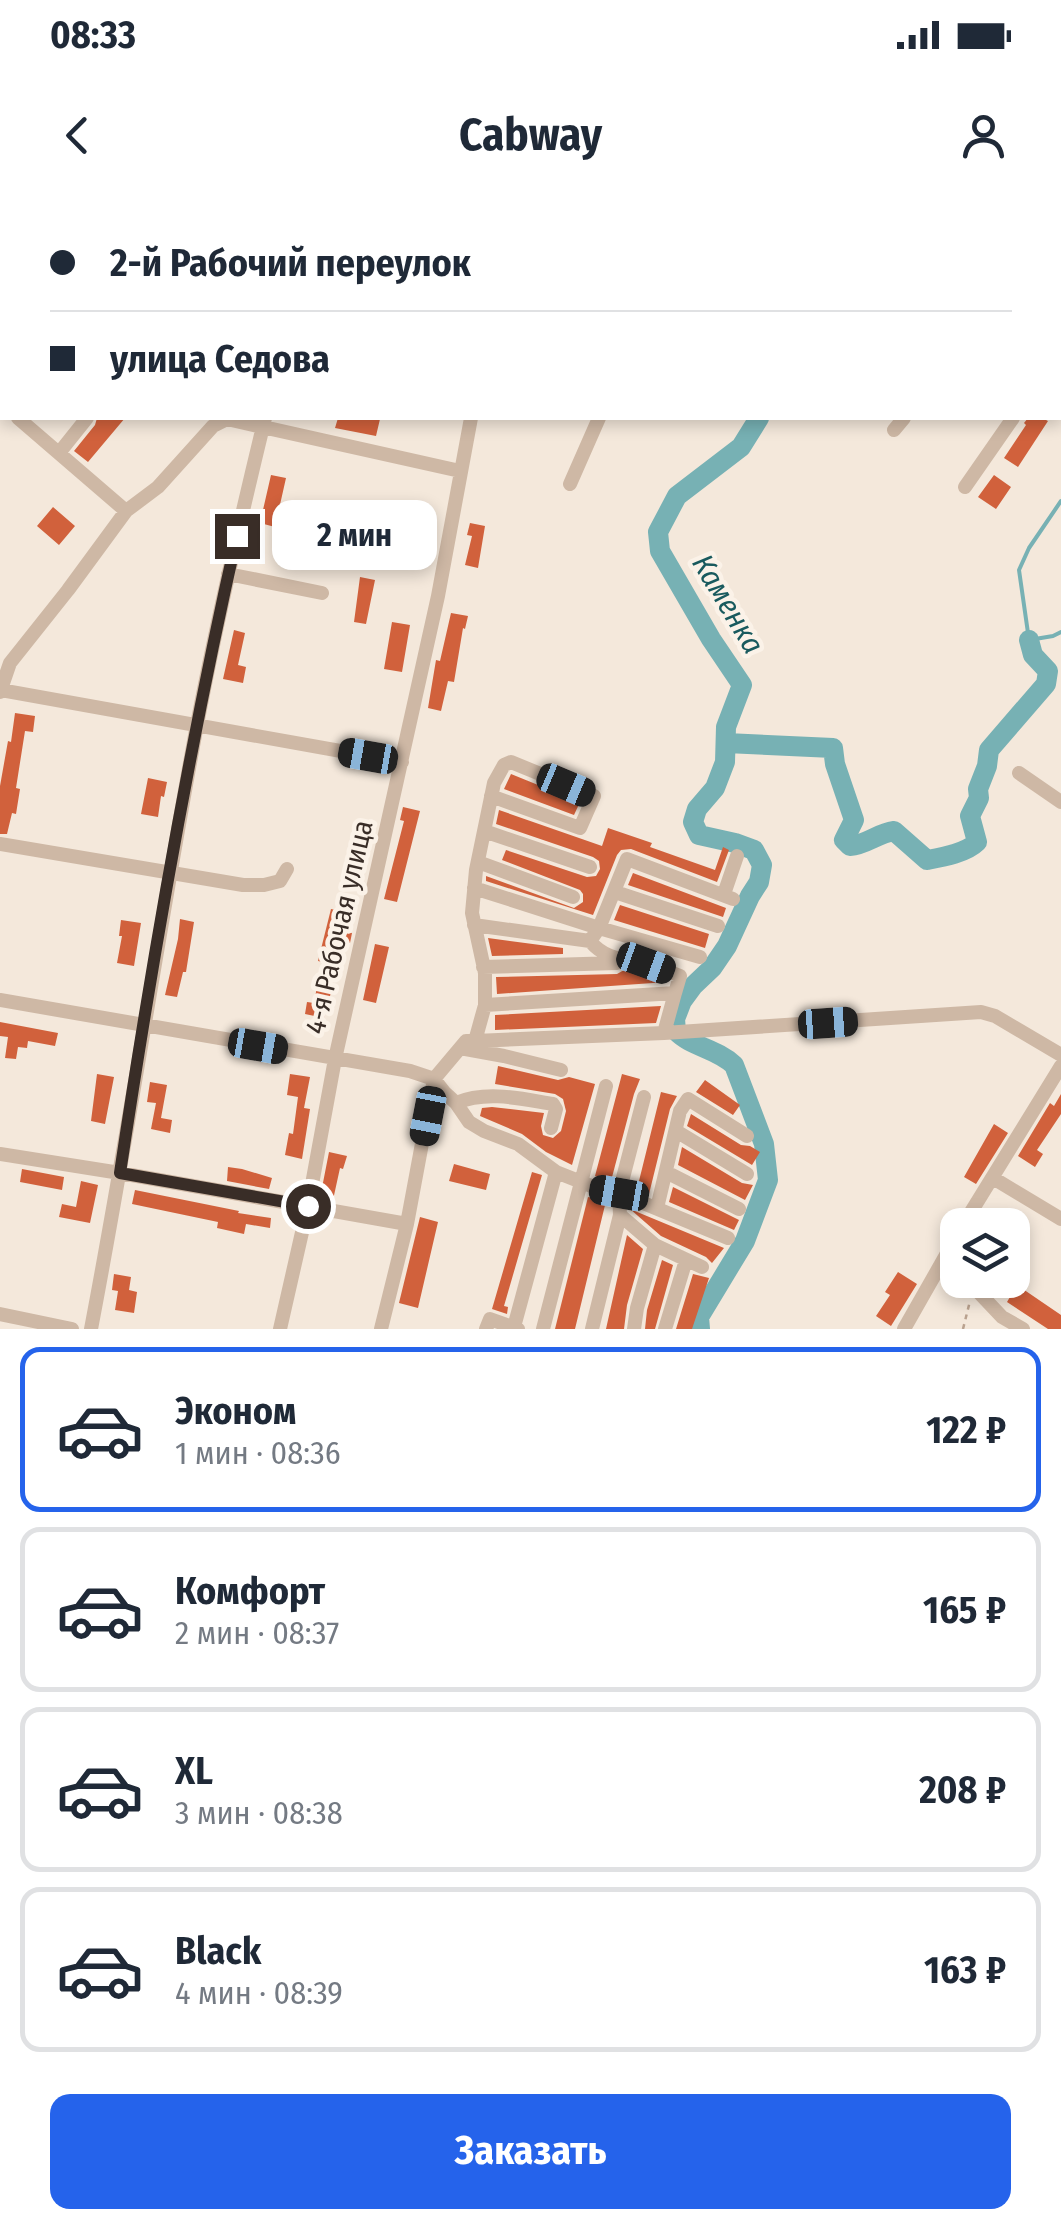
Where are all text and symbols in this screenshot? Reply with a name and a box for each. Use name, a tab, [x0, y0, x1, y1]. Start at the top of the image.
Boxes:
text: 08:33	[50, 12, 136, 58]
icon: back	[50, 108, 105, 163]
text: Cabway	[459, 108, 602, 162]
icon: person	[956, 108, 1011, 163]
text: 2-й Рабочий переулок	[110, 240, 471, 286]
text: улица Седова	[110, 336, 330, 382]
callout: 2 мин	[272, 501, 437, 571]
route end	[215, 514, 260, 559]
text: 2 мин	[317, 516, 392, 554]
water label: Каменка	[684, 548, 772, 660]
car	[336, 736, 400, 776]
car	[533, 759, 599, 811]
street label: 4-я Рабочая улица	[298, 817, 380, 1037]
car	[613, 939, 679, 987]
car	[797, 1006, 859, 1040]
car	[226, 1026, 290, 1066]
car	[408, 1084, 448, 1148]
car	[587, 1173, 651, 1213]
route start	[286, 1184, 331, 1229]
map controls	[940, 1208, 1030, 1298]
button: layers	[940, 1208, 1030, 1298]
icon: car	[55, 1385, 145, 1475]
text: Эконом	[175, 1388, 296, 1434]
text: 122 ₽	[926, 1407, 1006, 1453]
text: 1 мин · 08:36	[175, 1434, 341, 1472]
icon: car	[55, 1565, 145, 1655]
text: Комфорт	[175, 1568, 325, 1614]
text: 165 ₽	[923, 1587, 1006, 1633]
text: 2 мин · 08:37	[175, 1614, 339, 1652]
icon: car	[55, 1745, 145, 1835]
text: XL	[175, 1748, 213, 1794]
text: 208 ₽	[919, 1767, 1006, 1813]
text: 3 мин · 08:38	[175, 1794, 343, 1832]
icon: car	[55, 1925, 145, 2015]
text: Black	[175, 1928, 261, 1974]
text: 163 ₽	[924, 1947, 1006, 1993]
text: 4 мин · 08:39	[175, 1974, 343, 2012]
button: Заказать	[50, 2094, 1011, 2209]

